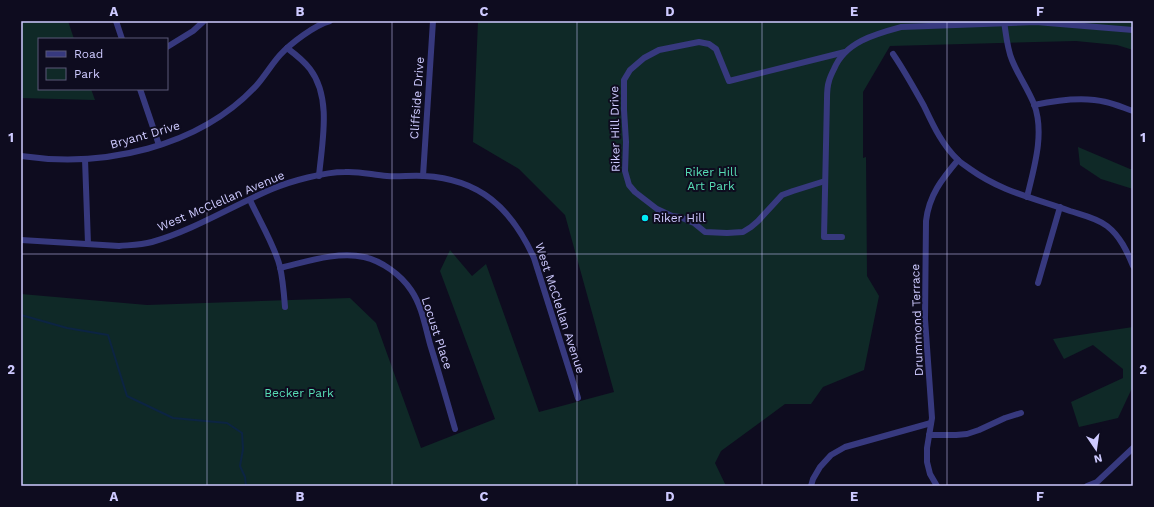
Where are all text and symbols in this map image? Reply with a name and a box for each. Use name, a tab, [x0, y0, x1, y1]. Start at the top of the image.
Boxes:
text: A	[110, 4, 119, 19]
text: B	[296, 4, 305, 19]
text: C	[480, 4, 489, 19]
text: D	[665, 4, 675, 19]
text: E	[850, 4, 858, 19]
text: F	[1036, 4, 1044, 19]
legend	[38, 38, 168, 90]
text: Road	[74, 47, 103, 61]
street label: Cliffside Drive	[407, 56, 427, 140]
text: Park	[74, 67, 100, 81]
street label: Riker Hill Drive	[607, 86, 623, 172]
street label: Bryant Drive	[109, 118, 182, 152]
text: 1	[8, 130, 14, 145]
text: 1	[1140, 130, 1146, 145]
park label: Riker Hill Art Park	[685, 165, 738, 193]
street label: West McClellan Avenue	[155, 168, 287, 234]
place label: Riker Hill	[653, 211, 706, 225]
marker: Riker Hill	[640, 213, 650, 223]
street label: West McClellan Avenue	[532, 241, 588, 375]
street label: Drummond Terrace	[908, 263, 926, 377]
street label: Locust Place	[419, 295, 455, 371]
text: 2	[7, 362, 15, 377]
text: 2	[1139, 362, 1147, 377]
park label: Becker Park	[264, 386, 334, 400]
north arrow	[1076, 429, 1116, 469]
text: N	[1093, 451, 1104, 466]
text: A	[110, 489, 119, 504]
text: B	[296, 489, 305, 504]
text: C	[480, 489, 489, 504]
text: D	[665, 489, 675, 504]
text: E	[850, 489, 858, 504]
text: F	[1036, 489, 1044, 504]

